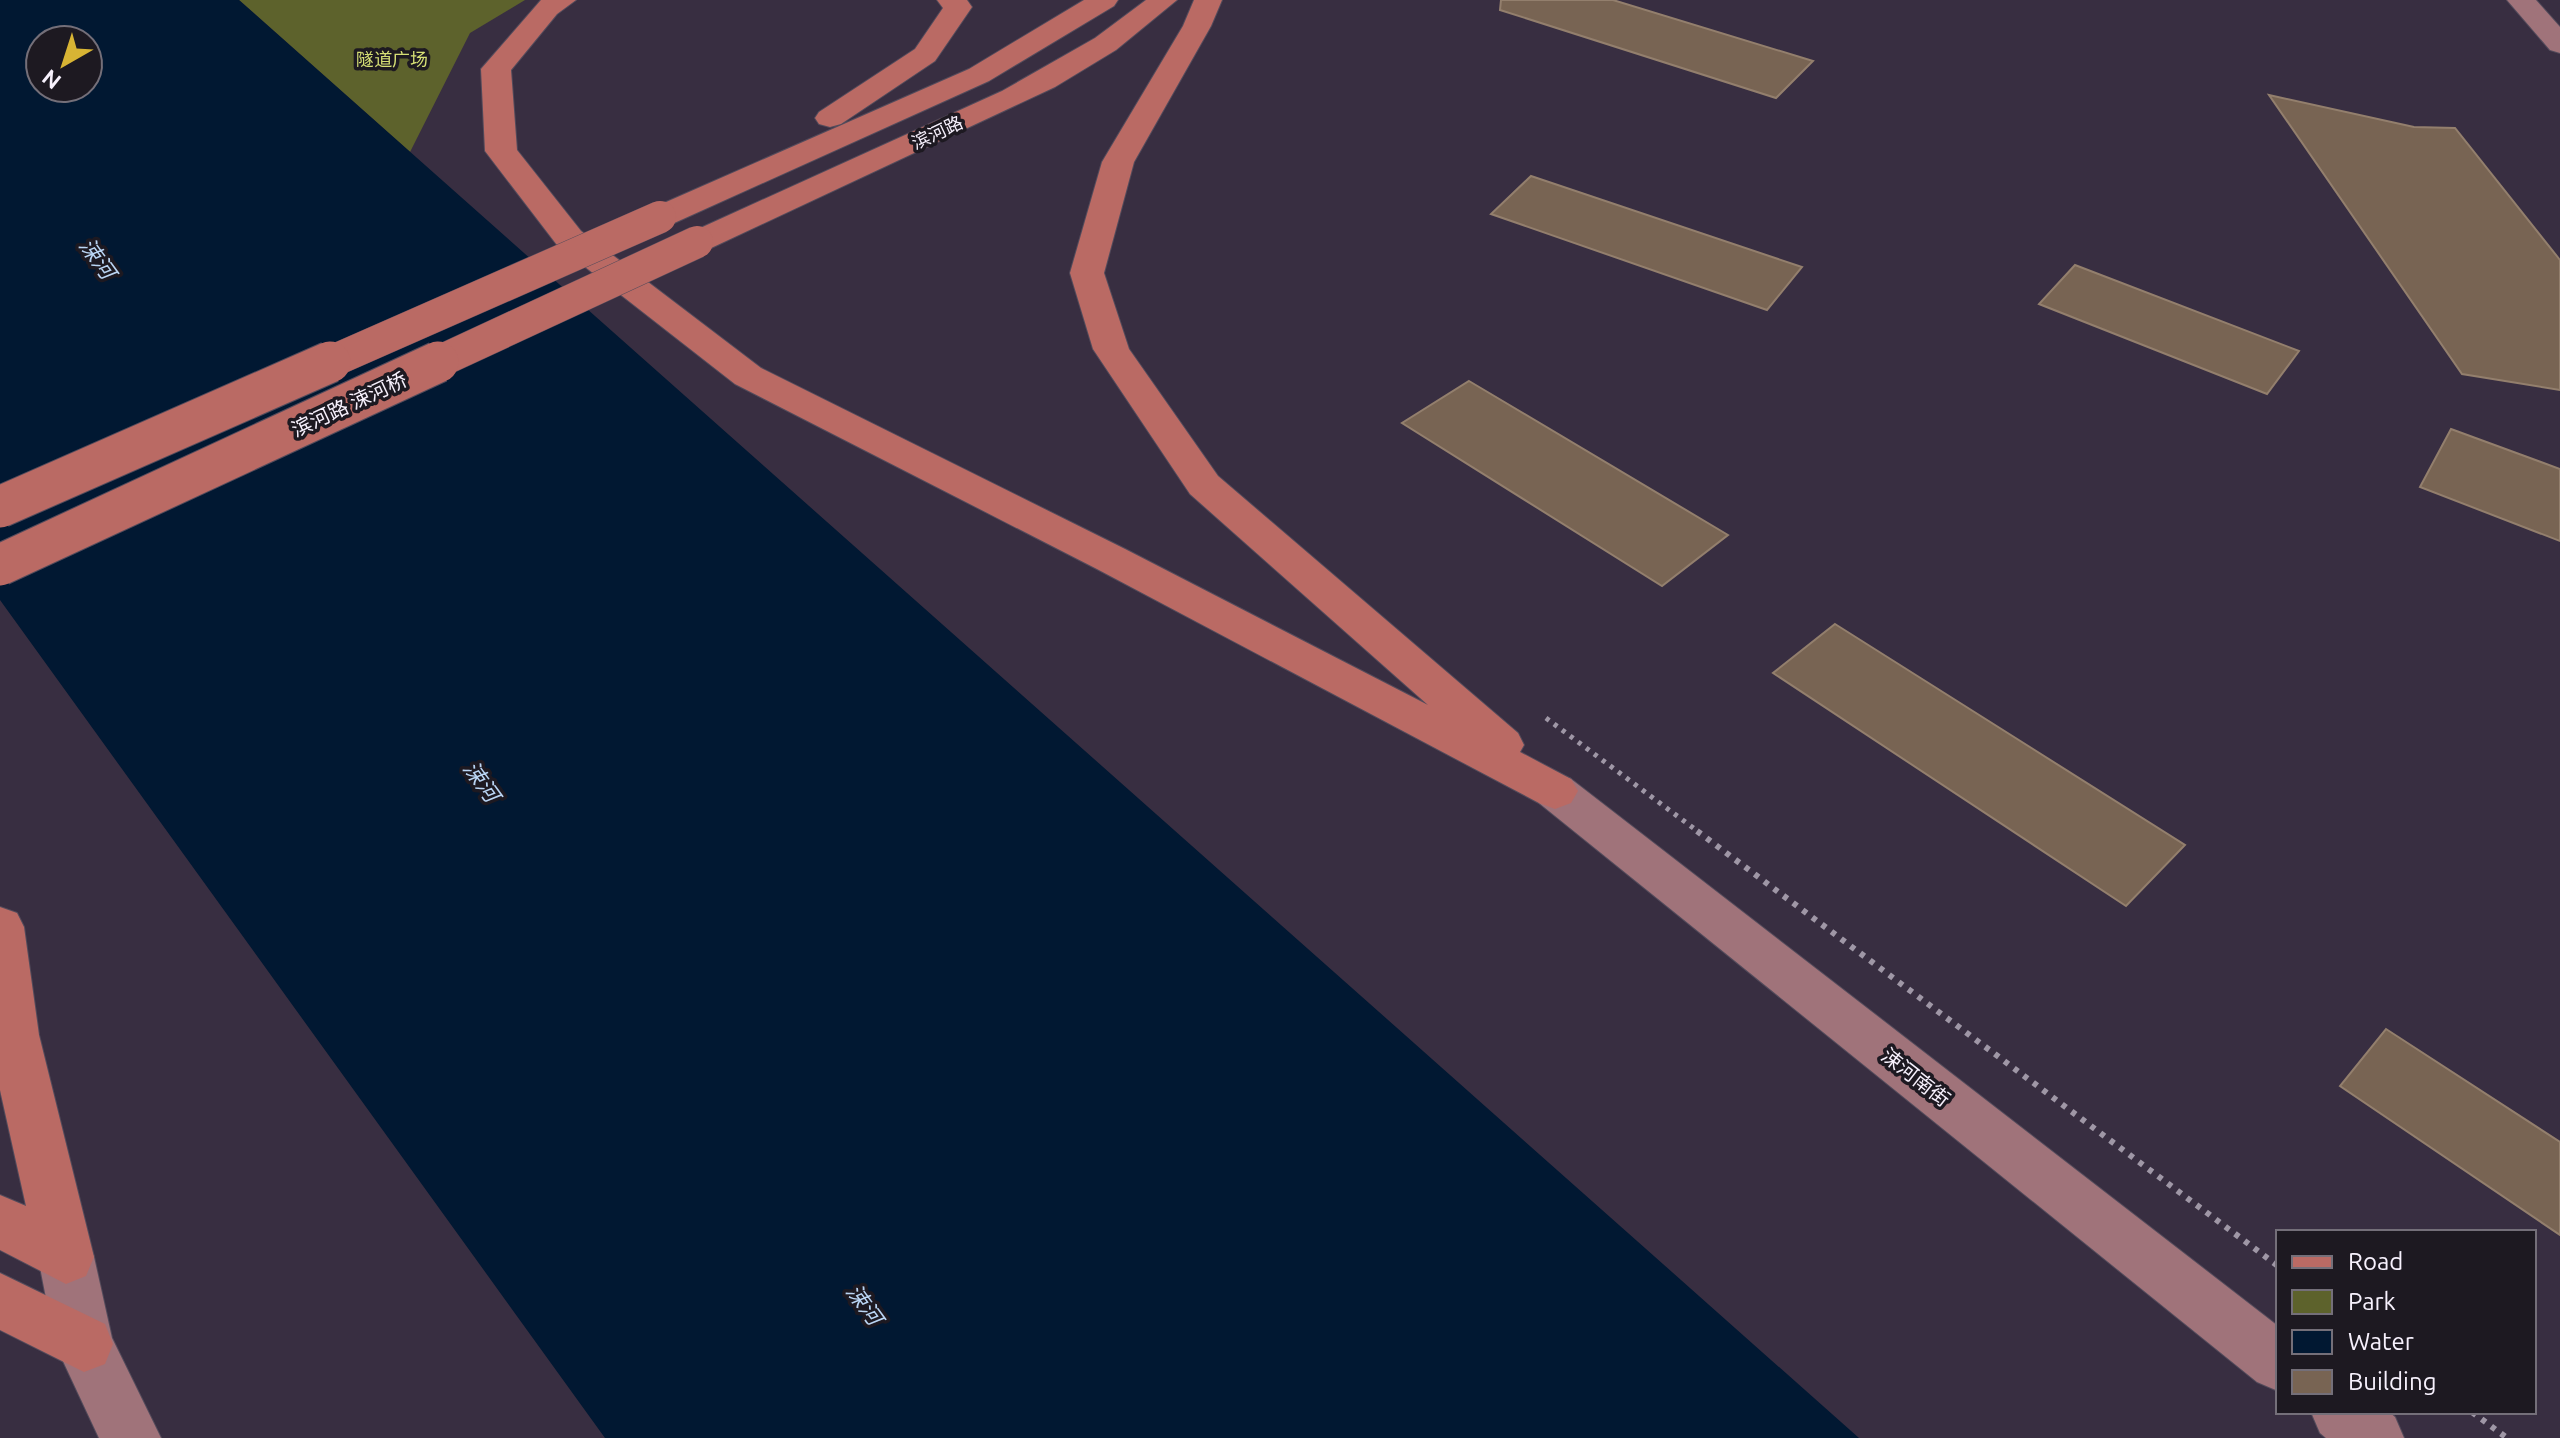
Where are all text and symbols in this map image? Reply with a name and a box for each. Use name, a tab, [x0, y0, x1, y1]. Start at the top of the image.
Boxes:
north arrow	[24, 24, 104, 104]
park label: 隧道广场	[356, 49, 428, 69]
text: N	[37, 65, 65, 95]
street label: 滨河路	[908, 112, 966, 152]
water label: 涑河	[75, 233, 123, 286]
street label: 滨河路 涑河桥	[288, 367, 410, 441]
water label: 涑河	[459, 756, 507, 809]
street label: 涑河南街	[1877, 1043, 1955, 1111]
legend	[2276, 1230, 2536, 1414]
text: Road	[2348, 1248, 2403, 1275]
water label: 涑河	[842, 1279, 890, 1332]
text: Park	[2348, 1288, 2396, 1315]
text: Water	[2348, 1328, 2414, 1355]
text: Building	[2348, 1368, 2436, 1395]

